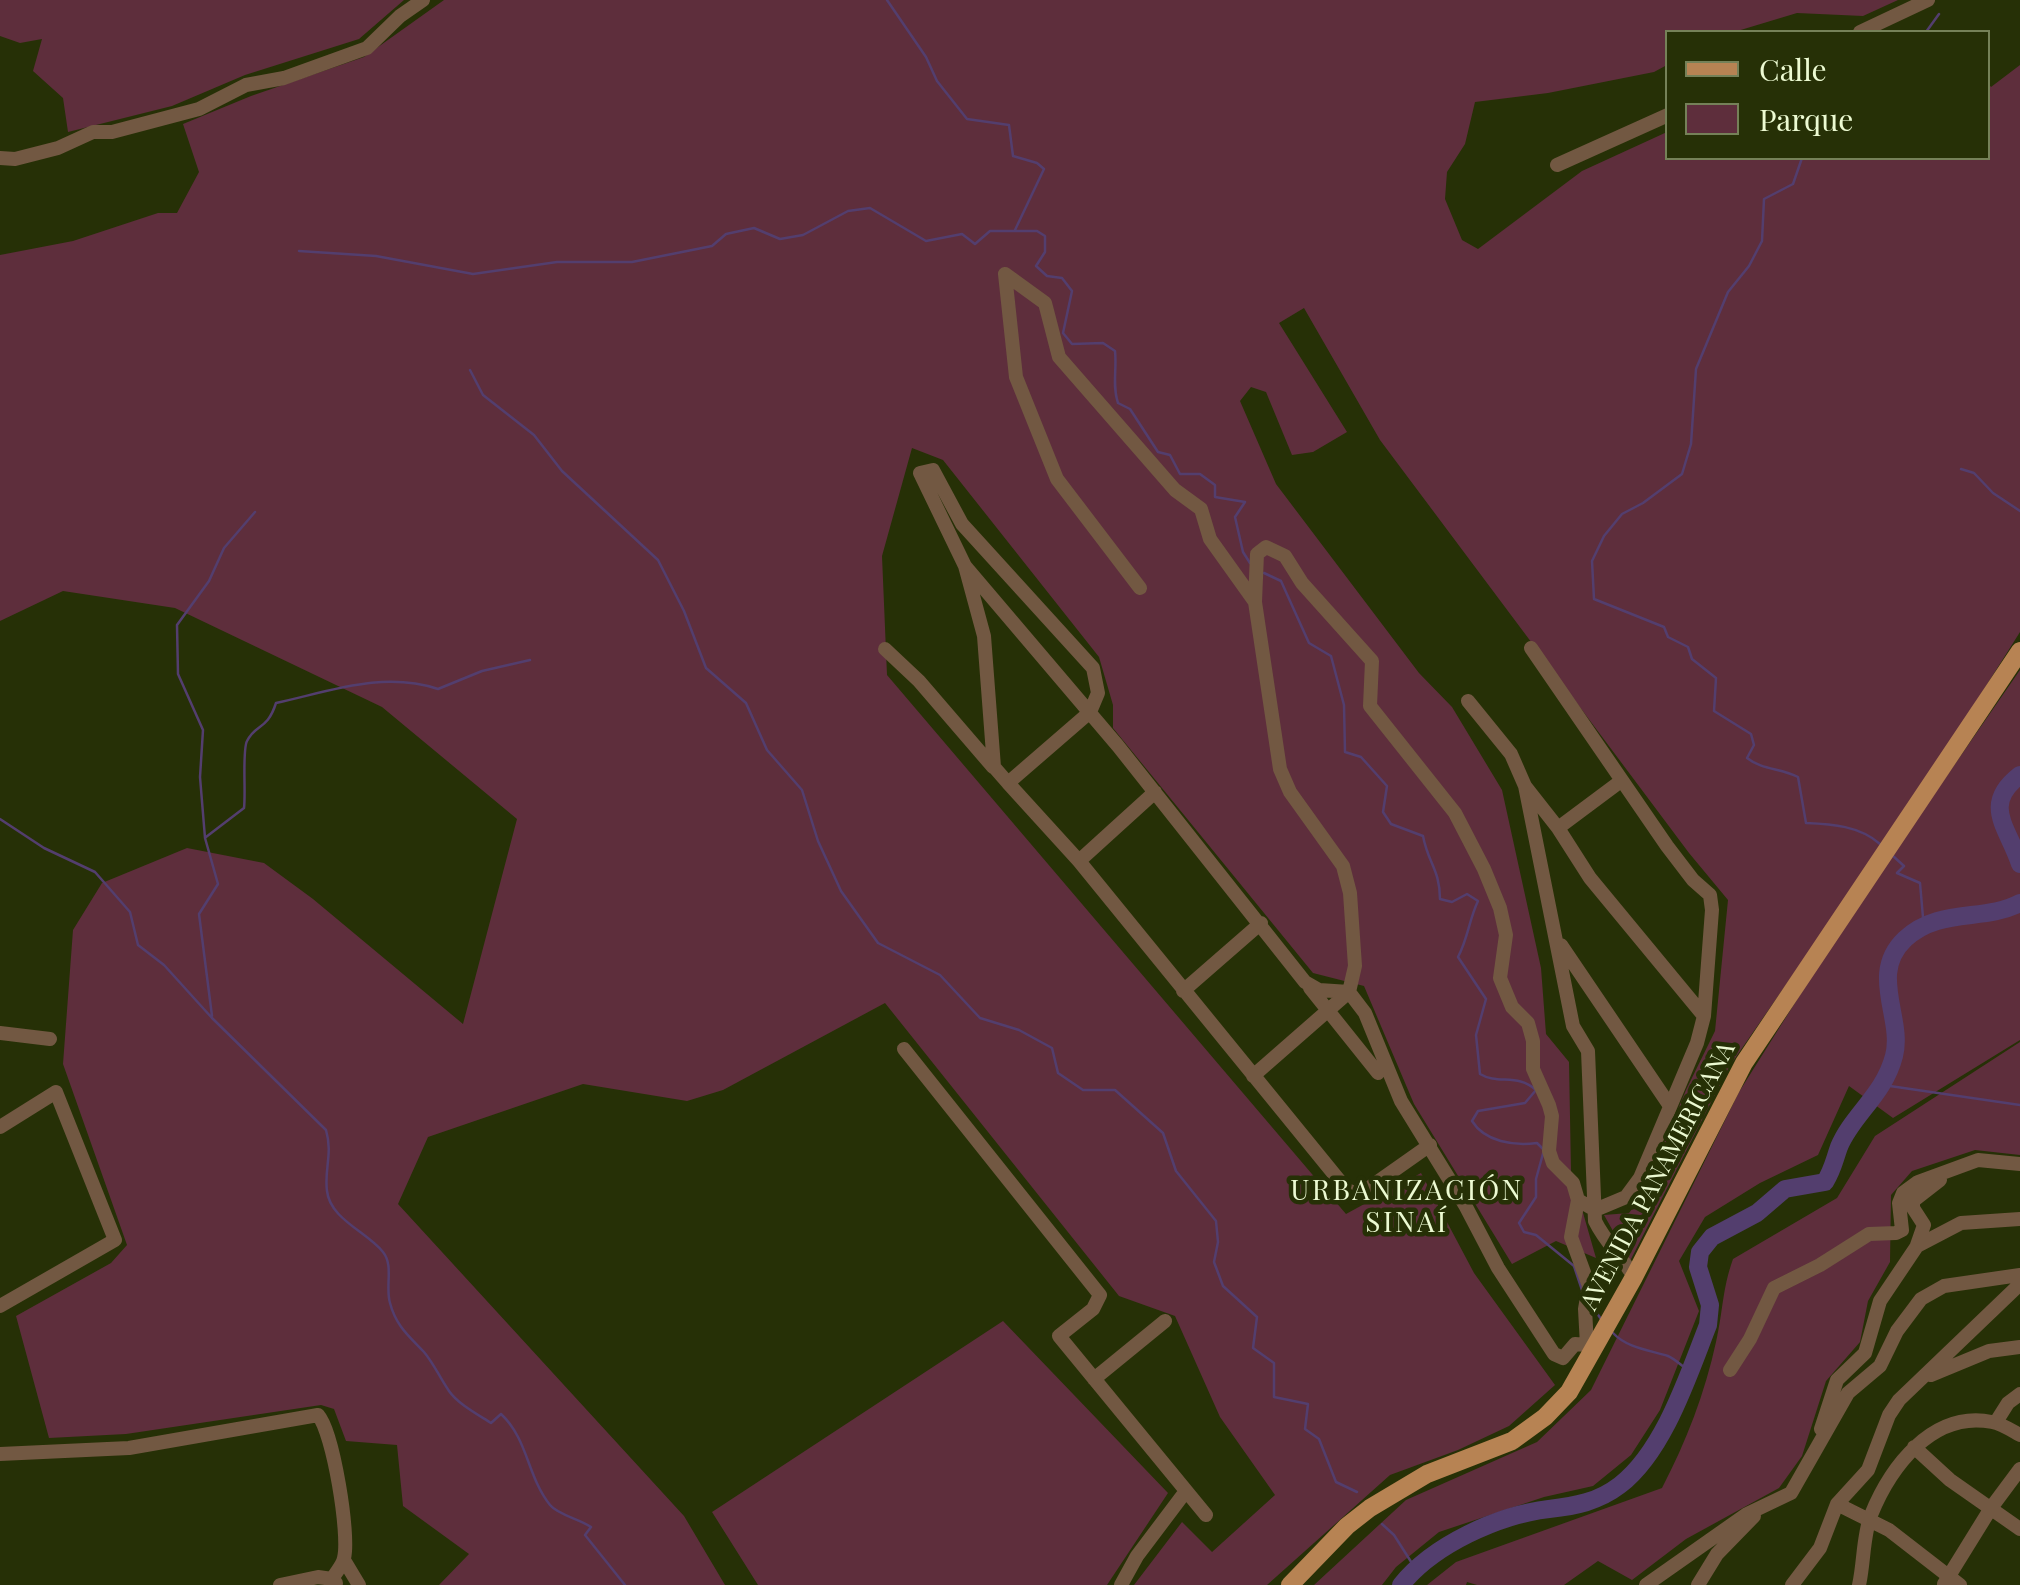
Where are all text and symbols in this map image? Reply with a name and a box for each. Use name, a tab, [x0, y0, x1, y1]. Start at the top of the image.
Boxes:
legend	[1665, 30, 1990, 160]
text: Calle	[1759, 49, 1827, 89]
text: Parque	[1759, 99, 1854, 139]
street label: AVENIDA PANAMERICANA	[1574, 1037, 1742, 1315]
district label: URBANIZACIÓN SINAÍ	[1290, 1174, 1524, 1240]

